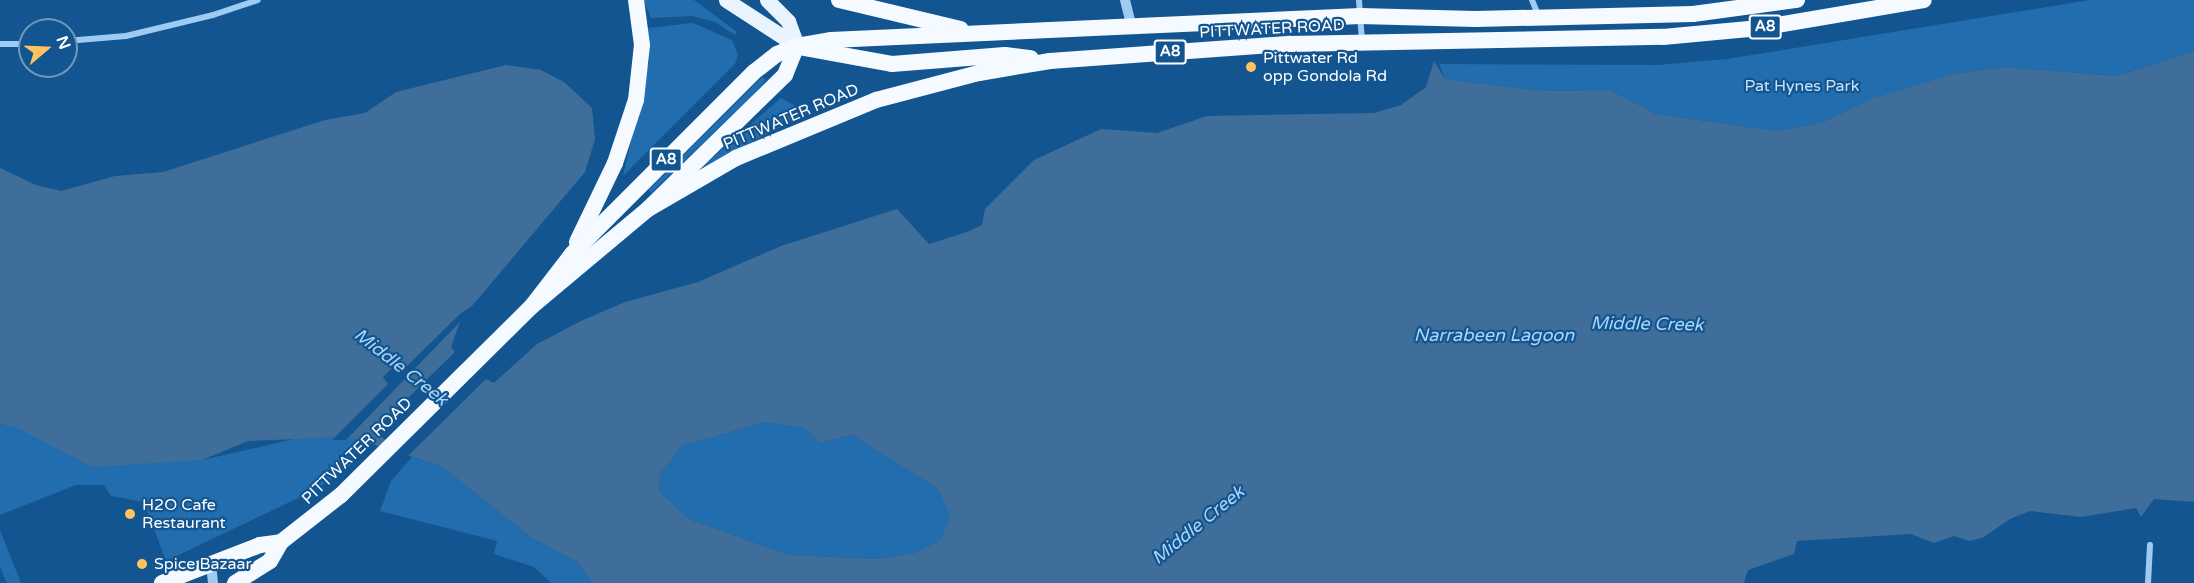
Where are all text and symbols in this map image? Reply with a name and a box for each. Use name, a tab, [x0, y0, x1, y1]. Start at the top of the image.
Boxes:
road number: A8	[1748, 15, 1782, 39]
street label: PITTWATER ROAD	[1199, 16, 1345, 42]
north arrow	[18, 18, 78, 78]
text: N	[52, 33, 75, 52]
road number: A8	[1154, 40, 1186, 64]
place label: Pittwater Rd opp Gondola Rd	[1263, 48, 1387, 86]
marker: Pittwater Rd opp Gondola Rd	[1244, 60, 1258, 74]
park label: Pat Hynes Park	[1745, 76, 1859, 96]
street label: PITTWATER ROAD	[720, 80, 862, 154]
road number: A8	[650, 148, 682, 172]
water label: Middle Creek	[1590, 312, 1704, 336]
water label: Middle Creek	[350, 324, 452, 410]
water label: Narrabeen Lagoon	[1414, 324, 1574, 346]
street label: PITTWATER ROAD	[298, 394, 416, 508]
water label: Middle Creek	[1147, 481, 1249, 569]
place label: H2O Cafe Restaurant	[142, 495, 226, 533]
marker: H2O Cafe Restaurant	[123, 507, 137, 521]
place label: Spice Bazaar	[154, 554, 252, 574]
marker: Spice Bazaar	[135, 557, 149, 571]

